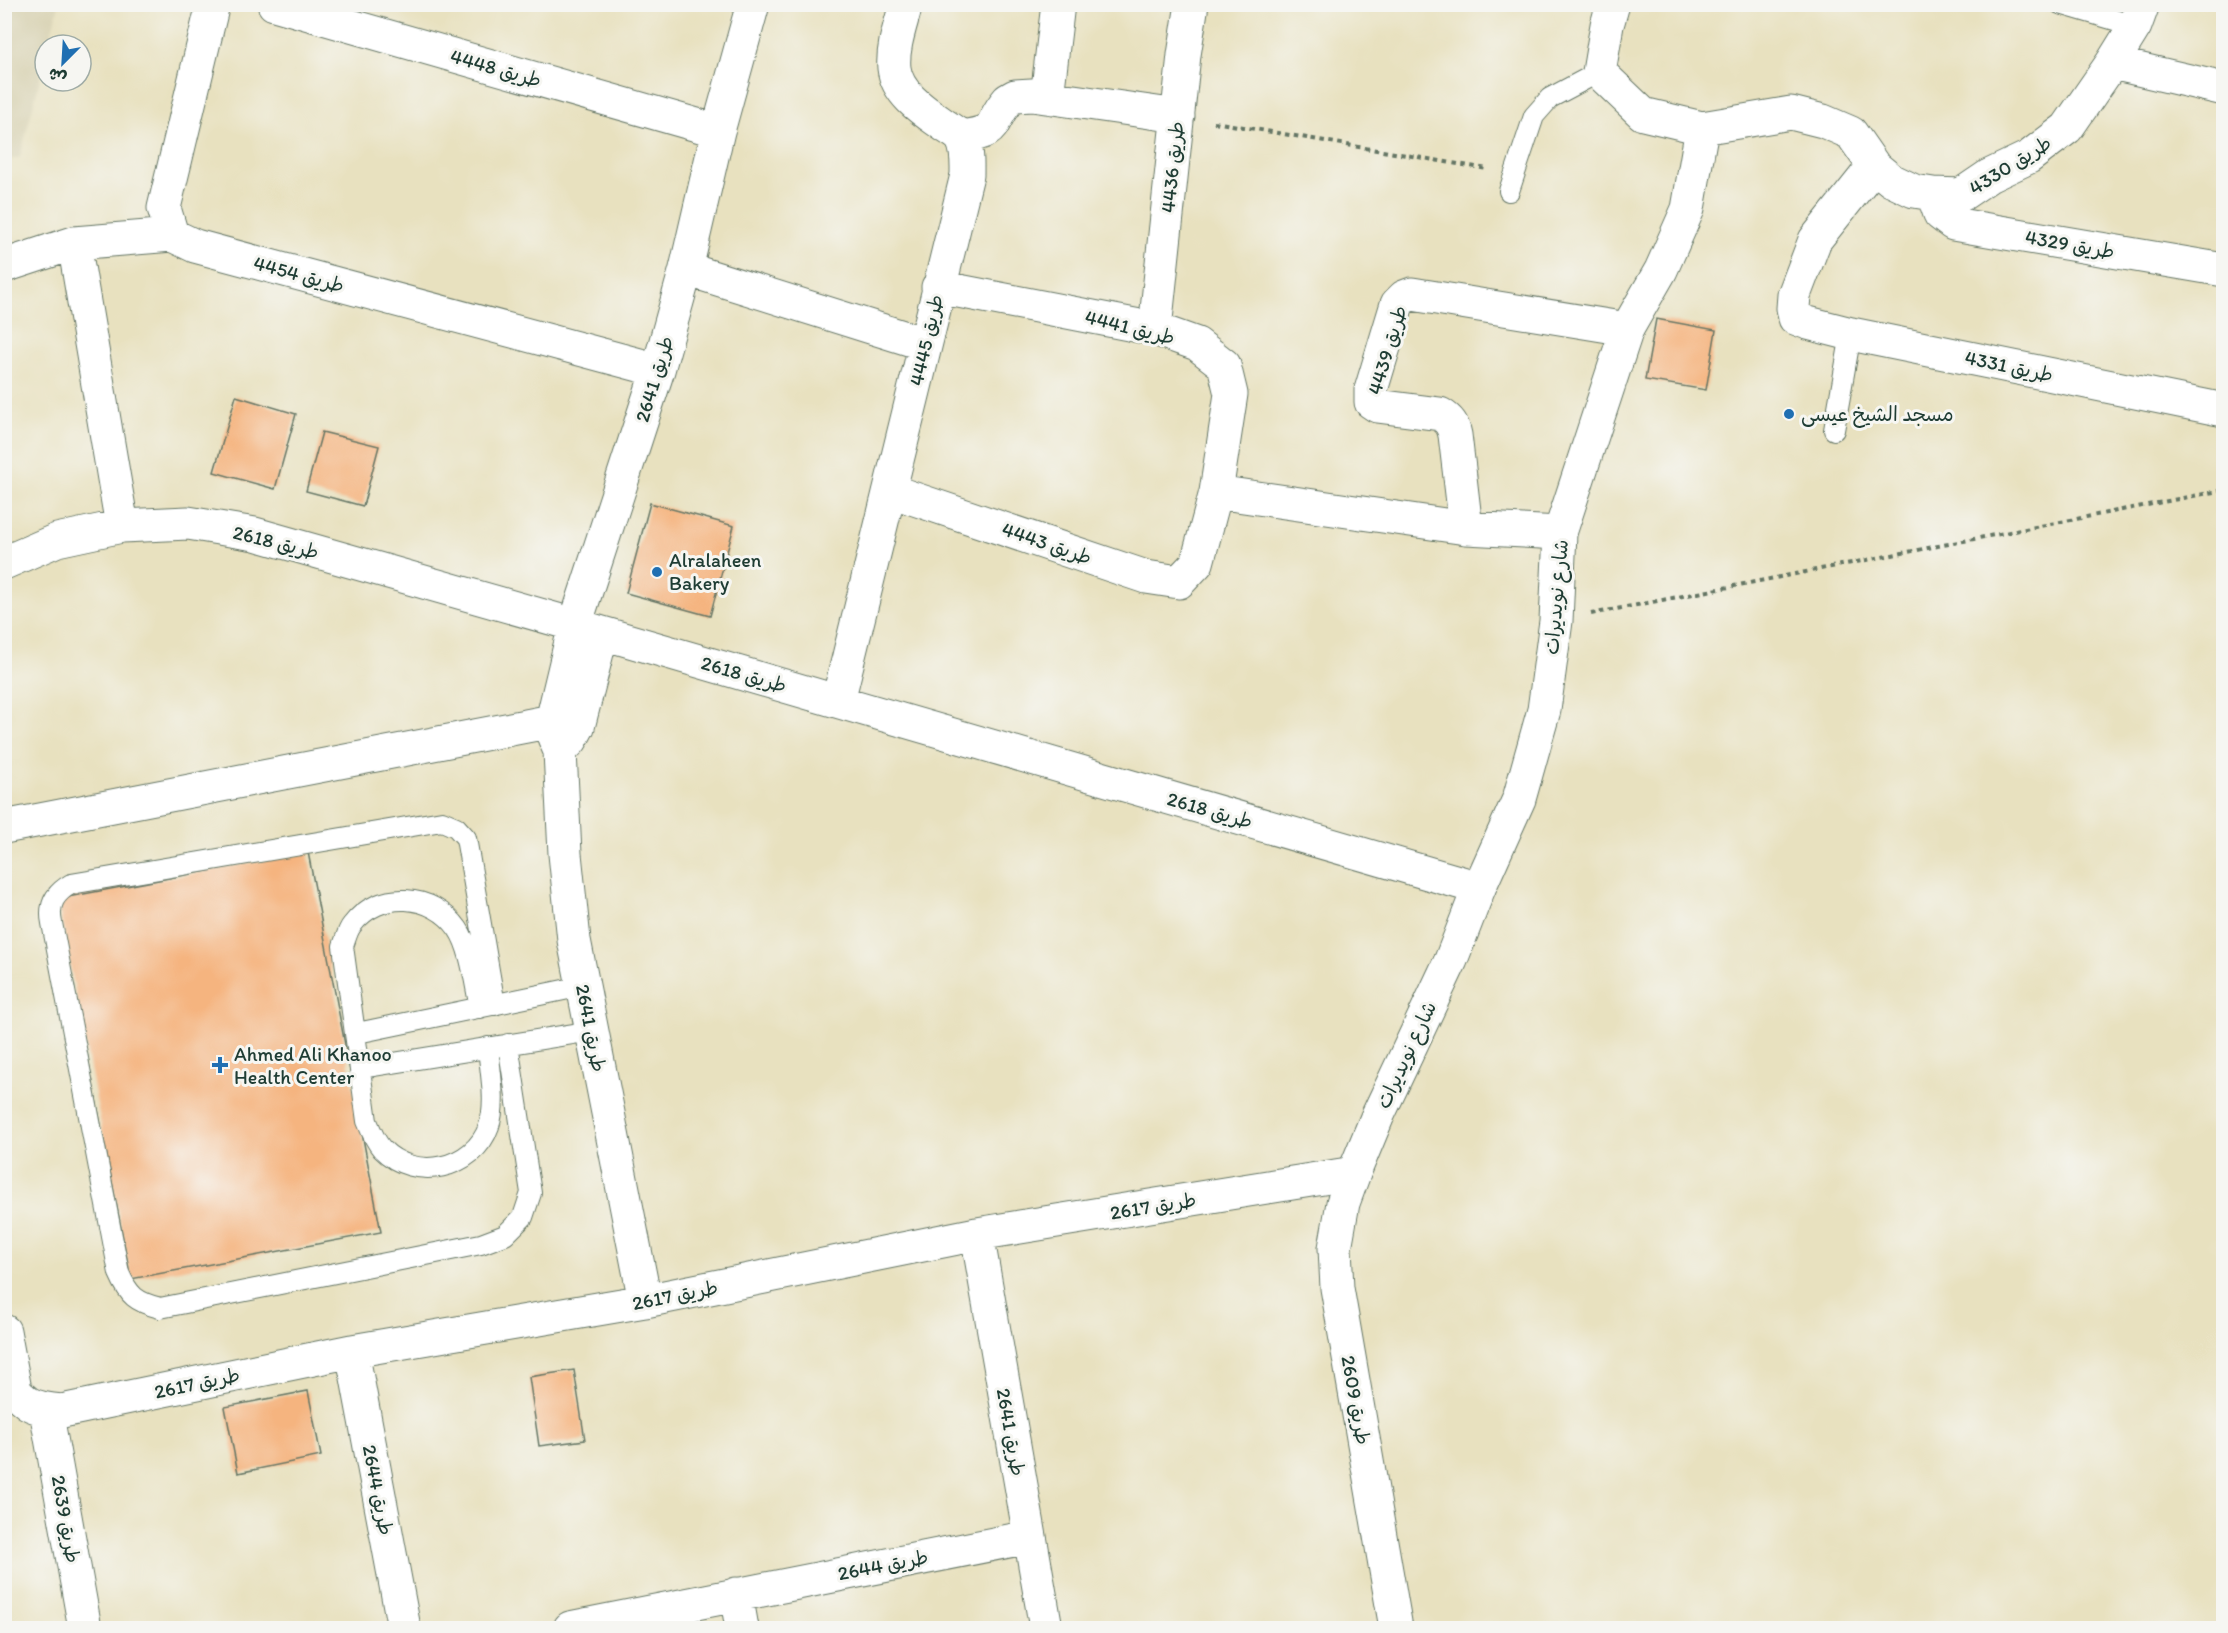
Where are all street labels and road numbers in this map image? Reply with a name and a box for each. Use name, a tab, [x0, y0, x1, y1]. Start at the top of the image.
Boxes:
street label: طريق 4448	[448, 44, 544, 92]
street label: طريق 4436	[1155, 120, 1189, 214]
street label: طريق 4330	[1964, 130, 2056, 200]
street label: طريق 4329	[2023, 224, 2117, 264]
street label: طريق 4454	[251, 250, 347, 298]
street label: طريق 4445	[904, 292, 948, 388]
street label: طريق 4439	[1362, 303, 1412, 397]
street label: طريق 4441	[1083, 304, 1177, 350]
street label: طريق 2641	[630, 333, 678, 425]
street label: طريق 4331	[1963, 345, 2055, 387]
street label: طريق 4443	[999, 516, 1095, 570]
street label: طريق 2618	[230, 520, 322, 564]
street label: شارع نويديرات	[1539, 538, 1575, 656]
street label: طريق 2618	[698, 650, 790, 698]
street label: طريق 2618	[1164, 786, 1256, 834]
street label: طريق 2641	[571, 982, 611, 1074]
street label: شارع نويديرات	[1371, 998, 1443, 1113]
street label: طريق 2617	[1108, 1187, 1198, 1225]
street label: طريق 2617	[630, 1275, 720, 1315]
street label: طريق 2609	[1336, 1353, 1376, 1447]
street label: طريق 2617	[152, 1362, 242, 1404]
street label: طريق 2641	[991, 1386, 1031, 1478]
street label: طريق 2644	[357, 1443, 399, 1537]
street label: طريق 2639	[46, 1473, 86, 1565]
street label: طريق 2644	[836, 1544, 930, 1586]

